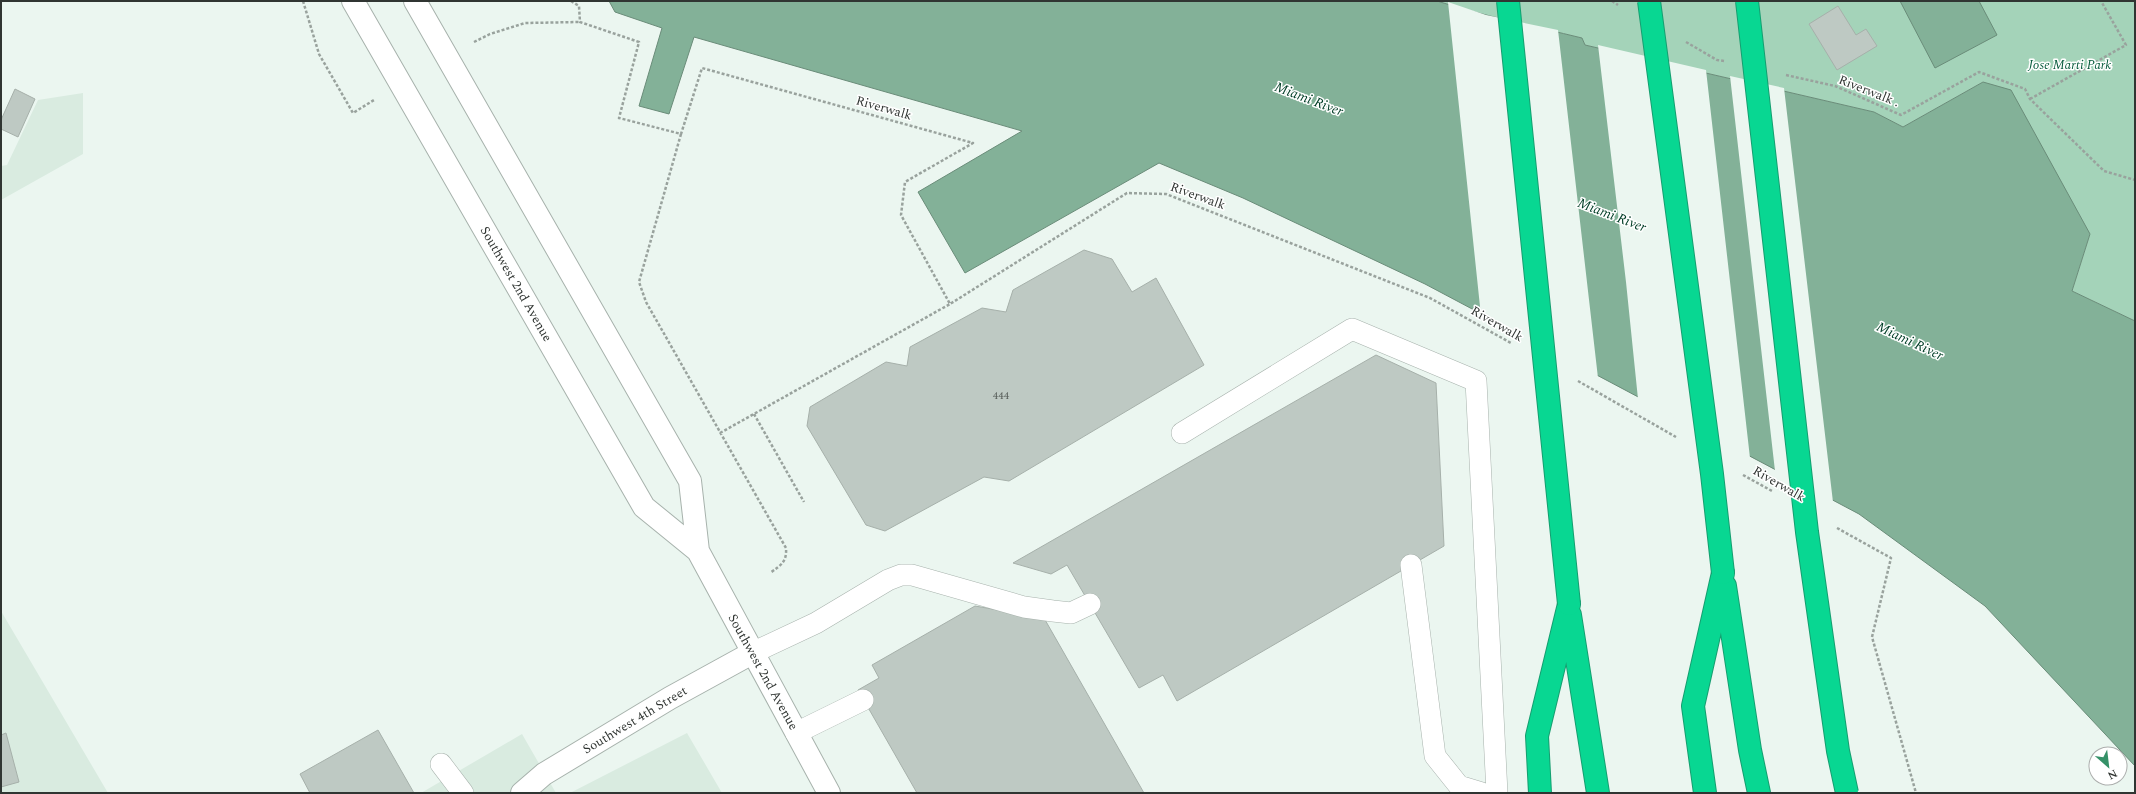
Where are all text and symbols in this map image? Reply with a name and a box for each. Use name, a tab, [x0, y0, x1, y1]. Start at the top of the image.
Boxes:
park label: Jose Marti Park	[2028, 55, 2111, 75]
street label: Riverwalk .	[1836, 70, 1902, 112]
water label: Miami River	[1272, 76, 1347, 122]
street label: Riverwalk	[854, 90, 914, 126]
street label: Riverwalk	[1168, 177, 1228, 215]
water label: Miami River	[1575, 192, 1650, 238]
street label: Southwest 2nd Avenue	[475, 223, 557, 345]
street label: Riverwalk	[1467, 301, 1527, 347]
water label: Miami River	[1873, 316, 1947, 366]
house number: 444	[993, 387, 1010, 404]
street label: Riverwalk	[1749, 461, 1809, 507]
street label: Southwest 2nd Avenue	[723, 610, 803, 734]
street label: Southwest 4th Street	[579, 681, 691, 759]
north arrow	[2088, 746, 2128, 786]
text: N	[2104, 765, 2120, 784]

